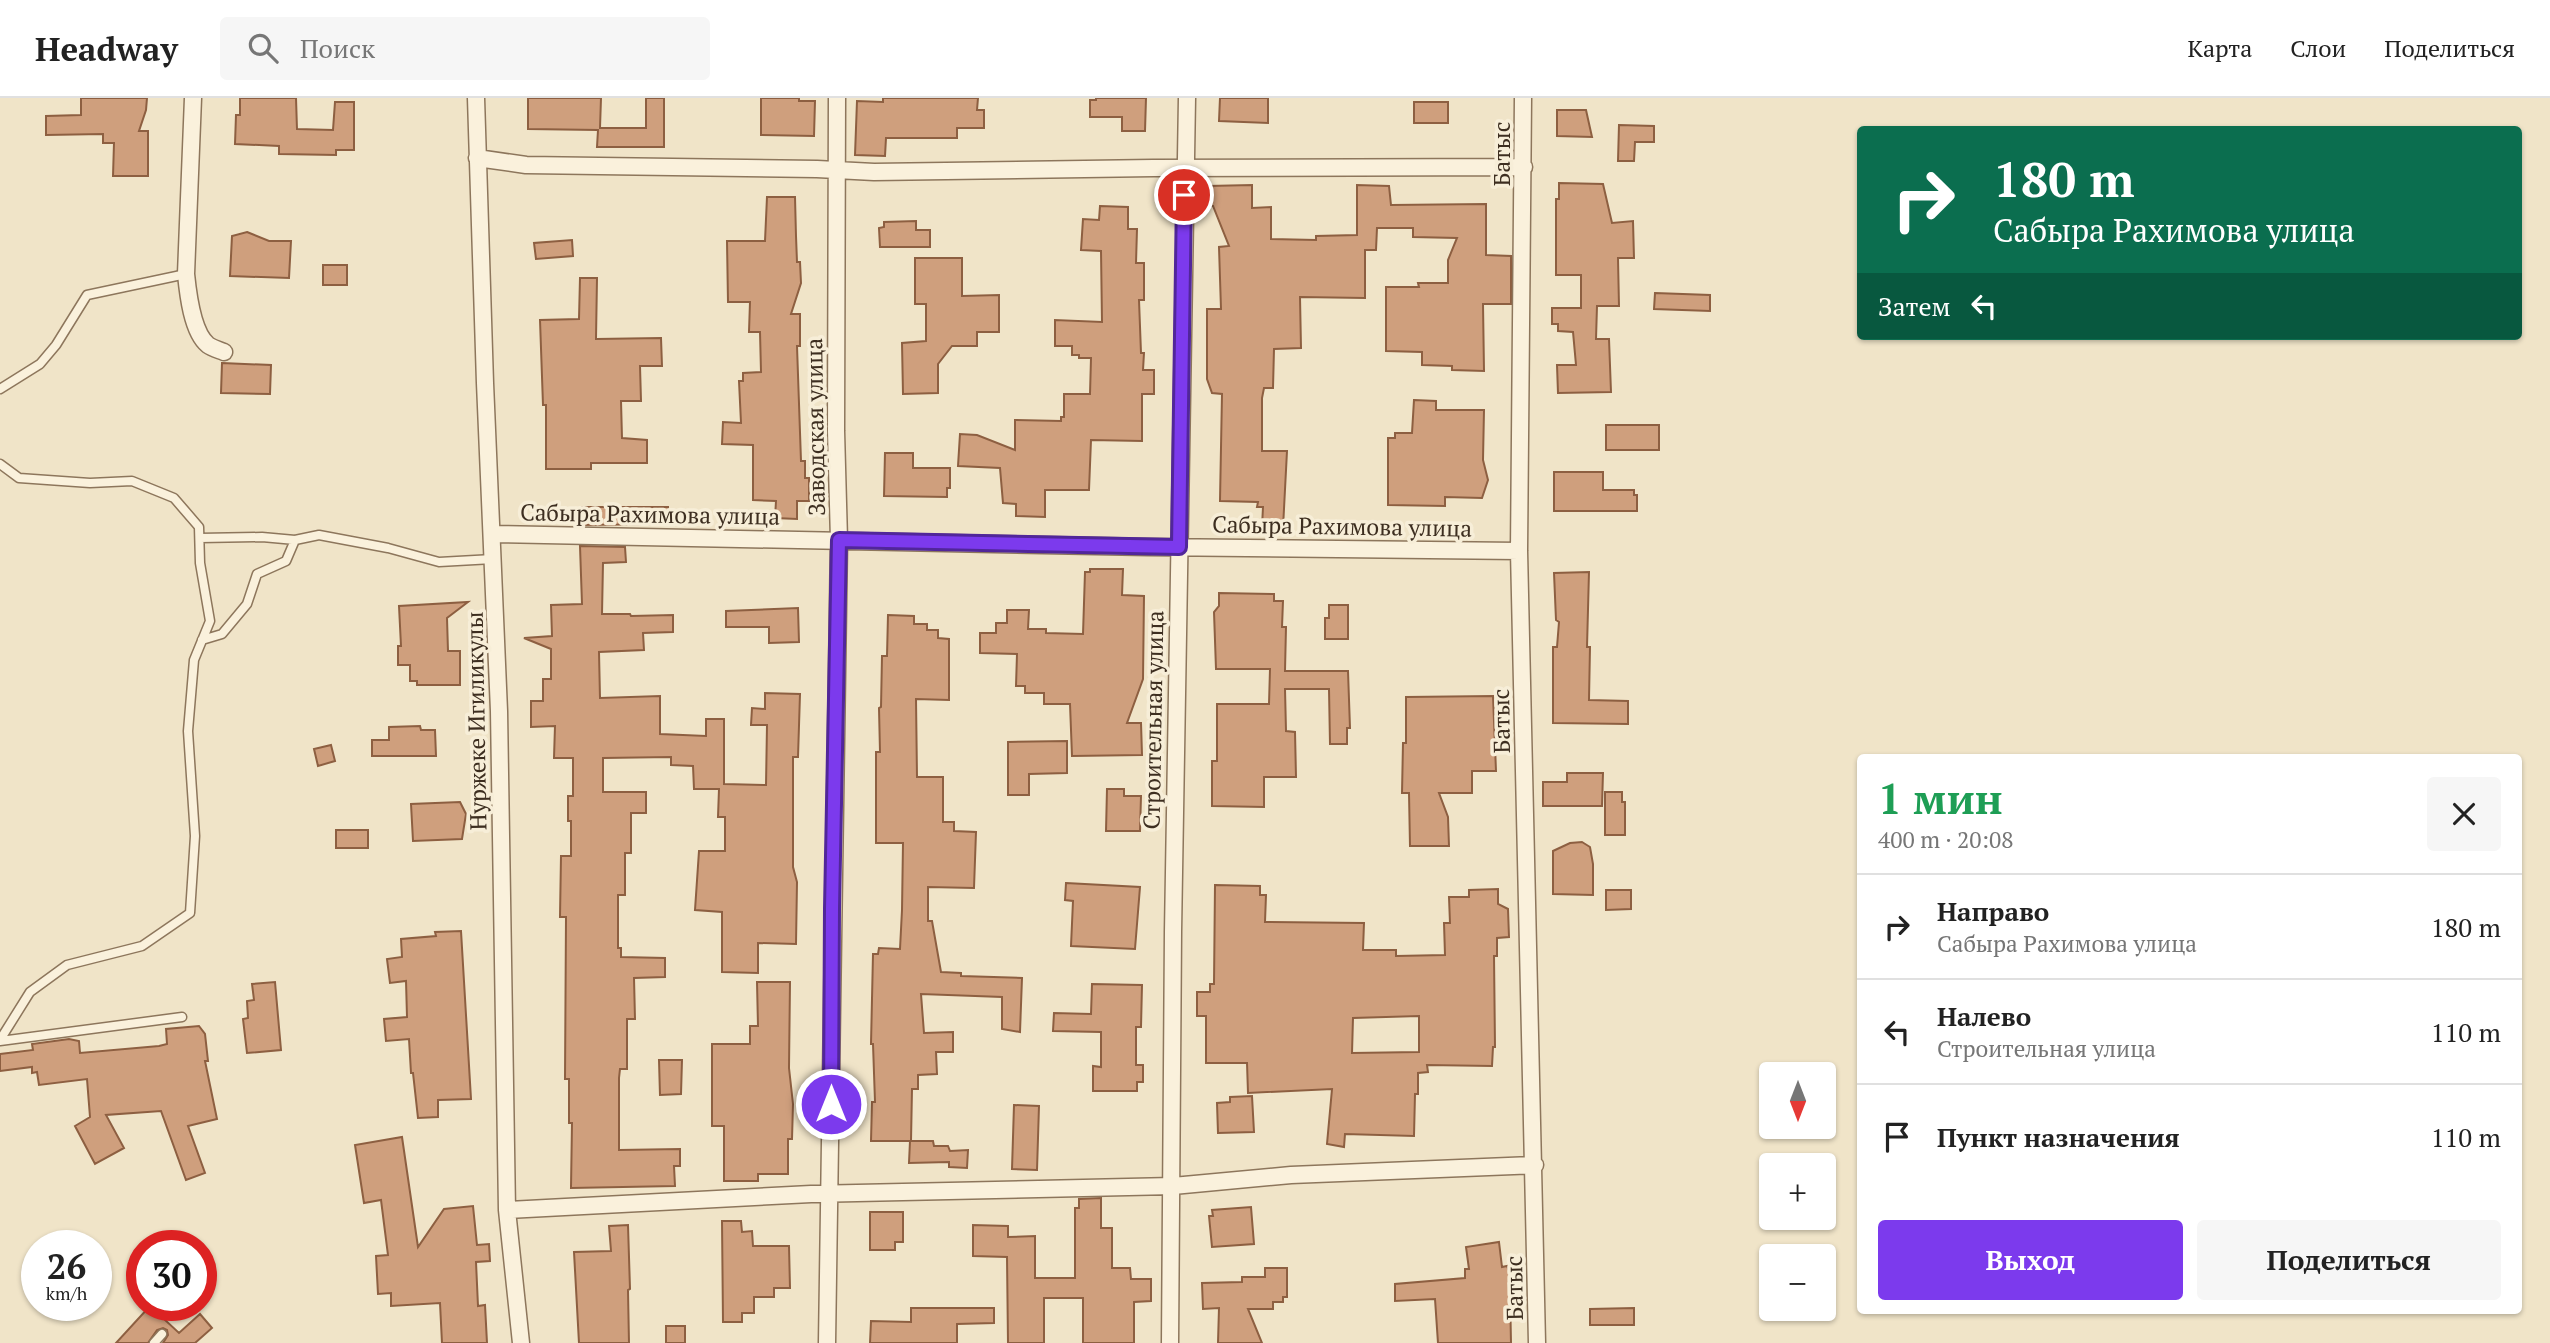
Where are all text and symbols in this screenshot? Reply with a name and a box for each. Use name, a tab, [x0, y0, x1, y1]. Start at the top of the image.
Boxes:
search box	[220, 17, 710, 80]
text: Headway	[35, 27, 178, 70]
icon: search	[244, 29, 282, 67]
text: Поиск	[300, 31, 375, 65]
text: Карта	[2187, 32, 2252, 64]
text: Слои	[2290, 32, 2346, 64]
text: Поделиться	[2384, 32, 2515, 64]
street label: Батыс	[1486, 122, 1517, 186]
text: 180 m	[1993, 146, 2135, 211]
icon: right	[1878, 154, 1969, 245]
pin	[1154, 165, 1214, 225]
icon: arrive	[1165, 176, 1203, 214]
text: Сабыра Рахимова улица	[1993, 209, 2355, 251]
icon: left	[1965, 287, 2003, 325]
text: Затем	[1878, 289, 1951, 323]
street label: Заводская улица	[798, 337, 832, 516]
street label: Сабыра Рахимова улица	[520, 496, 781, 532]
street label: Сабыра Рахимова улица	[1212, 508, 1473, 544]
street label: Строительная улица	[1136, 610, 1170, 830]
street label: Нуржеке Игиликулы	[459, 611, 493, 831]
street label: Батыс	[1485, 688, 1517, 754]
text: 1 мин	[1878, 770, 2003, 826]
button: close	[2427, 777, 2501, 851]
text: 400 m · 20:08	[1878, 824, 2013, 855]
text: Направо	[1937, 894, 2049, 928]
icon: right	[1878, 908, 1916, 946]
text: 180 m	[2431, 910, 2501, 944]
text: Сабыра Рахимова улица	[1937, 928, 2197, 959]
text: Налево	[1937, 999, 2031, 1033]
icon: left	[1878, 1013, 1916, 1051]
text: 110 m	[2431, 1015, 2501, 1049]
text: Строительная улица	[1937, 1033, 2156, 1064]
north arrow	[1759, 1062, 1836, 1139]
map controls	[1759, 1062, 1836, 1321]
position arrow	[794, 1067, 868, 1141]
icon: arrive	[1878, 1118, 1916, 1156]
text: Пункт назначения	[1937, 1120, 2180, 1154]
text: 110 m	[2431, 1120, 2501, 1154]
button: +	[1759, 1153, 1836, 1230]
button: Выход	[1878, 1220, 2183, 1300]
button: Поделиться	[2197, 1220, 2501, 1300]
speed limit sign: 30	[126, 1230, 217, 1321]
text: 26	[47, 1243, 86, 1289]
button: −	[1759, 1244, 1836, 1321]
street label: Батыс	[1498, 1255, 1530, 1321]
text: km/h	[46, 1281, 87, 1305]

